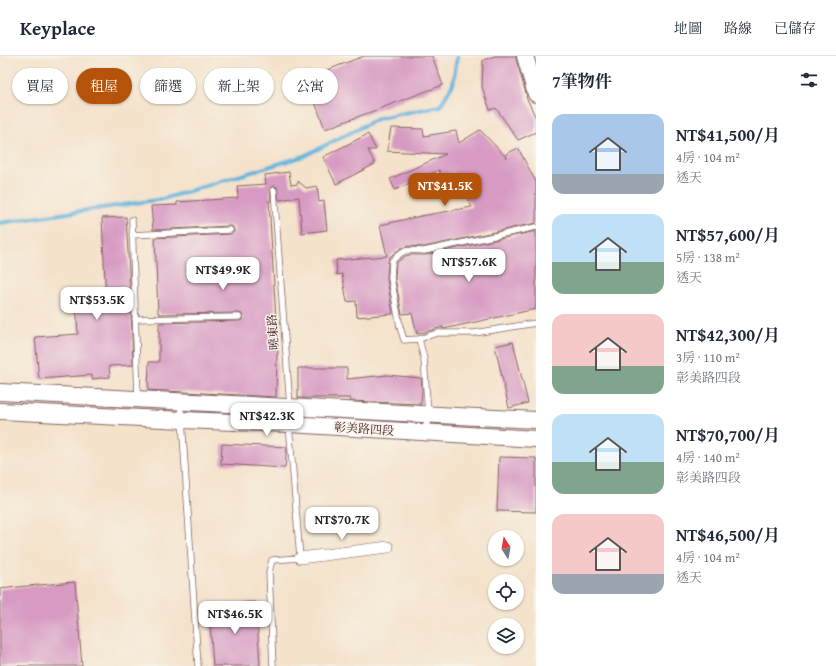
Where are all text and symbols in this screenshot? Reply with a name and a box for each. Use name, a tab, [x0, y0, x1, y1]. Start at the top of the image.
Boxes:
text: Keyplace	[20, 14, 96, 42]
text: 地圖	[674, 18, 702, 38]
text: 路線	[724, 18, 752, 38]
text: 已儲存	[774, 18, 816, 38]
chip: 買屋	[12, 68, 68, 104]
chip: 租屋	[76, 68, 132, 104]
chip: 篩選	[140, 68, 196, 104]
chip: 新上架	[204, 68, 274, 104]
chip: 公寓	[282, 68, 338, 104]
text: 7筆物件	[552, 68, 612, 93]
icon: filters	[798, 69, 820, 91]
text: NT$41,500/月	[676, 122, 780, 147]
icon: home	[584, 130, 632, 178]
text: 4房 · 104 m²	[676, 148, 740, 167]
text: 透天	[676, 168, 702, 187]
pin: NT$41.5K	[404, 173, 486, 207]
text: NT$41.5K	[417, 176, 473, 195]
text: NT$57,600/月	[676, 222, 780, 247]
icon: home	[584, 230, 632, 278]
text: 5房 · 138 m²	[676, 248, 740, 267]
pin: NT$57.6K	[428, 249, 510, 283]
text: NT$57.6K	[441, 252, 497, 271]
pin: NT$49.9K	[182, 257, 264, 291]
text: NT$49.9K	[195, 260, 251, 279]
text: 透天	[676, 268, 702, 287]
pin: NT$53.5K	[56, 287, 138, 321]
text: NT$53.5K	[69, 290, 125, 309]
street label: 曉東路	[263, 313, 282, 351]
text: NT$42,300/月	[676, 322, 780, 347]
icon: home	[584, 330, 632, 378]
text: 3房 · 110 m²	[676, 348, 740, 367]
text: 彰美路四段	[676, 368, 741, 387]
pin: NT$42.3K	[226, 403, 308, 437]
text: NT$42.3K	[239, 406, 295, 425]
street label: 彰美路四段	[334, 418, 395, 439]
text: NT$70,700/月	[676, 422, 780, 447]
icon: home	[584, 430, 632, 478]
text: 4房 · 140 m²	[676, 448, 740, 467]
text: 彰美路四段	[676, 468, 741, 487]
pin: NT$70.7K	[301, 507, 383, 541]
text: NT$70.7K	[314, 510, 370, 529]
text: NT$46,500/月	[676, 522, 780, 547]
north arrow	[488, 530, 524, 566]
map controls	[488, 530, 524, 654]
icon: home	[584, 530, 632, 578]
text: 4房 · 104 m²	[676, 548, 740, 567]
text: 透天	[676, 568, 702, 587]
button: locate	[488, 574, 524, 610]
pin: NT$46.5K	[194, 601, 276, 635]
text: NT$46.5K	[207, 604, 263, 623]
button: layers	[488, 618, 524, 654]

